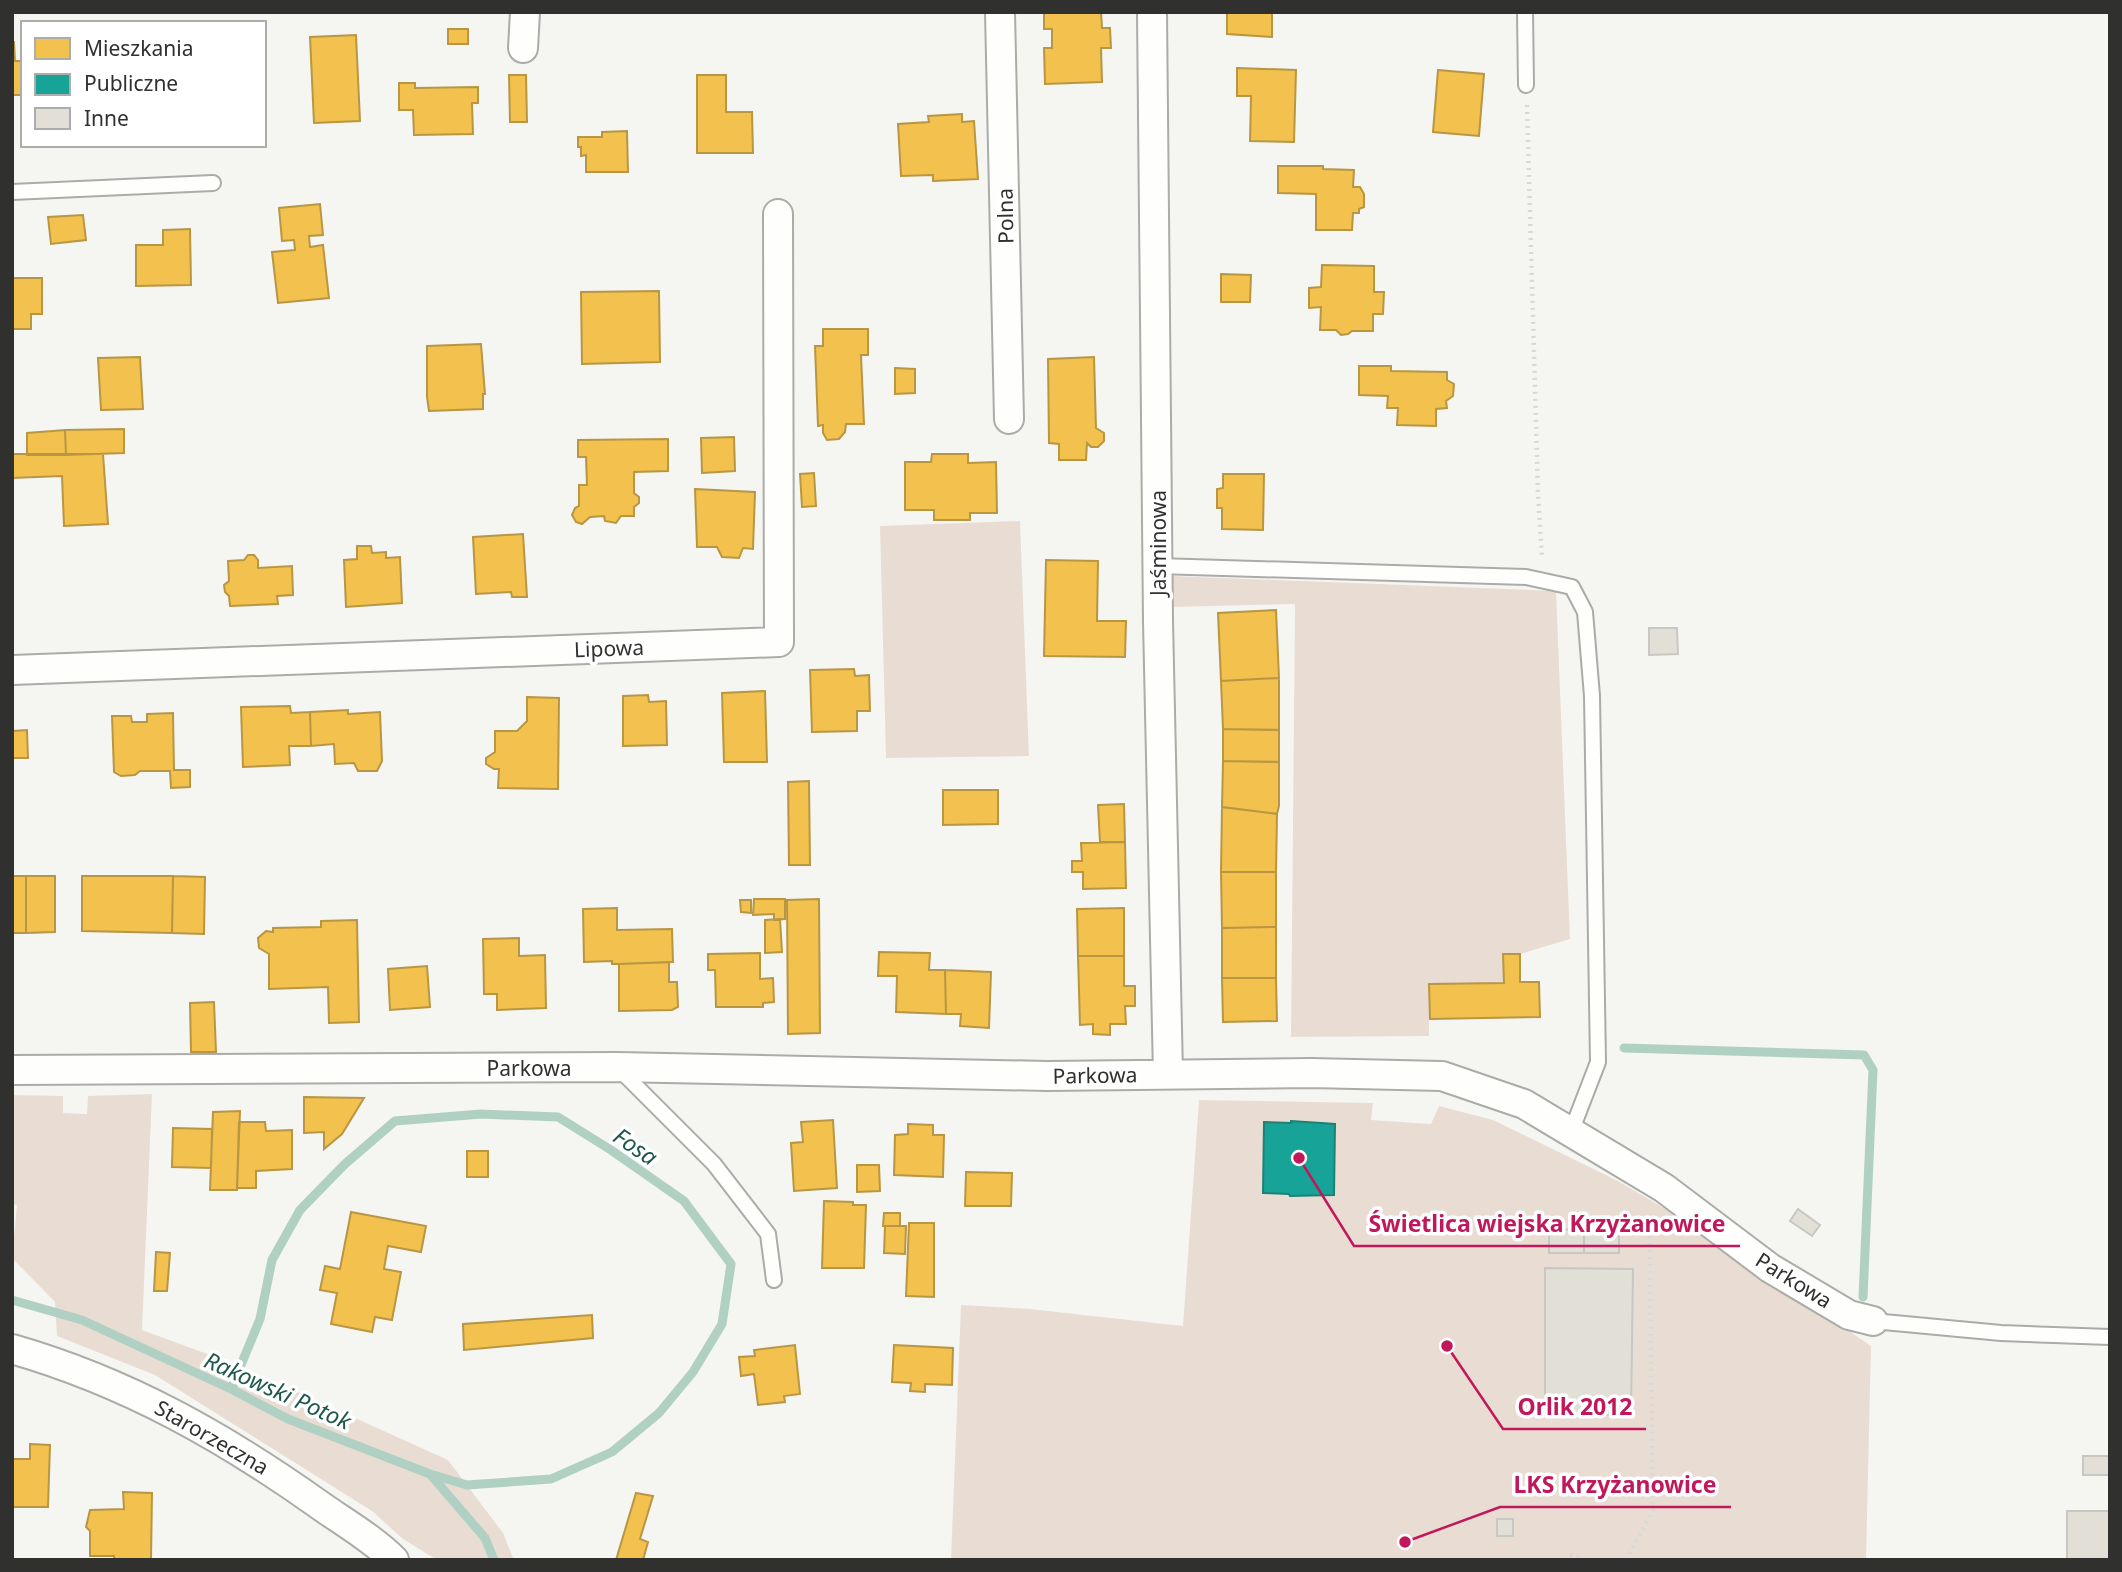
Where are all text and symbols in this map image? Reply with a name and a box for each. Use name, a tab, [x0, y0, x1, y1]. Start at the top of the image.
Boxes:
legend	[21, 21, 266, 147]
text: Mieszkania	[84, 34, 193, 62]
text: Publiczne	[84, 69, 178, 97]
text: Inne	[84, 104, 129, 132]
street label: Polna	[991, 188, 1019, 244]
street label: Jaśminowa	[1144, 490, 1172, 598]
street label: Lipowa	[574, 633, 644, 663]
street label: Parkowa	[487, 1054, 571, 1082]
street label: Parkowa	[1052, 1060, 1138, 1090]
water label: Fosa	[608, 1120, 664, 1172]
callout: Świetlica wiejska Krzyżanowice	[1354, 1202, 1740, 1246]
text: Świetlica wiejska Krzyżanowice	[1368, 1207, 1726, 1239]
street label: Parkowa	[1751, 1246, 1837, 1314]
water label: Rakowski Potok	[200, 1343, 358, 1437]
callout: Orlik 2012	[1503, 1385, 1646, 1429]
text: Orlik 2012	[1517, 1390, 1633, 1422]
street label: Starorzeczna	[150, 1393, 274, 1481]
callout: LKS Krzyżanowice	[1500, 1463, 1731, 1507]
text: LKS Krzyżanowice	[1514, 1468, 1716, 1500]

